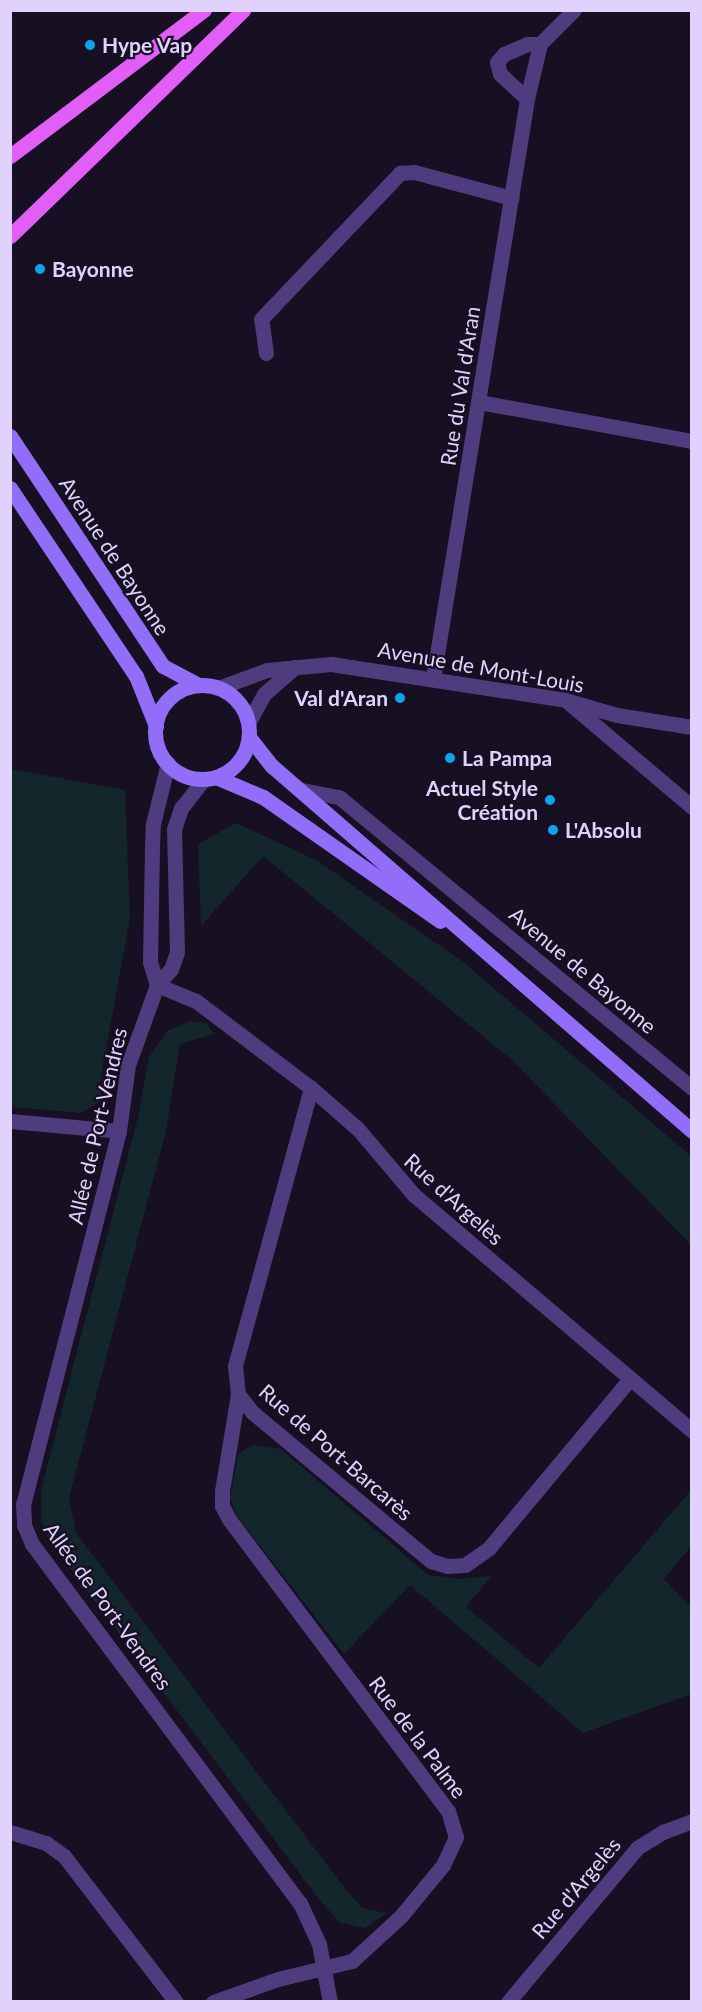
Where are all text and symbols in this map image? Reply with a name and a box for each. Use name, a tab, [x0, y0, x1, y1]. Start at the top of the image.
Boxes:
place label: Hype Vap	[102, 32, 193, 58]
marker: Hype Vap	[83, 38, 97, 52]
place label: Bayonne	[52, 256, 134, 282]
marker: Bayonne	[33, 262, 47, 276]
street label: Rue du Val d'Aran	[435, 304, 485, 468]
street label: Avenue de Bayonne	[54, 472, 176, 640]
street label: Avenue de Mont-Louis	[376, 636, 586, 698]
place label: Val d'Aran	[294, 685, 388, 711]
marker: Val d'Aran	[393, 691, 407, 705]
place label: La Pampa	[462, 745, 552, 771]
marker: La Pampa	[443, 751, 457, 765]
place label: Actuel Style Création	[426, 775, 538, 825]
marker: Actuel Style Création	[543, 793, 557, 807]
place label: L'Absolu	[565, 817, 642, 843]
marker: L'Absolu	[546, 823, 560, 837]
street label: Avenue de Bayonne	[505, 901, 661, 1039]
street label: Allée de Port-Vendres	[62, 1025, 132, 1227]
street label: Rue d'Argelès	[399, 1148, 509, 1250]
street label: Rue de Port-Barcarès	[254, 1379, 418, 1525]
street label: Allée de Port-Vendres	[39, 1517, 177, 1695]
street label: Rue de la Palme	[364, 1671, 472, 1803]
street label: Rue d'Argelès	[526, 1832, 626, 1944]

